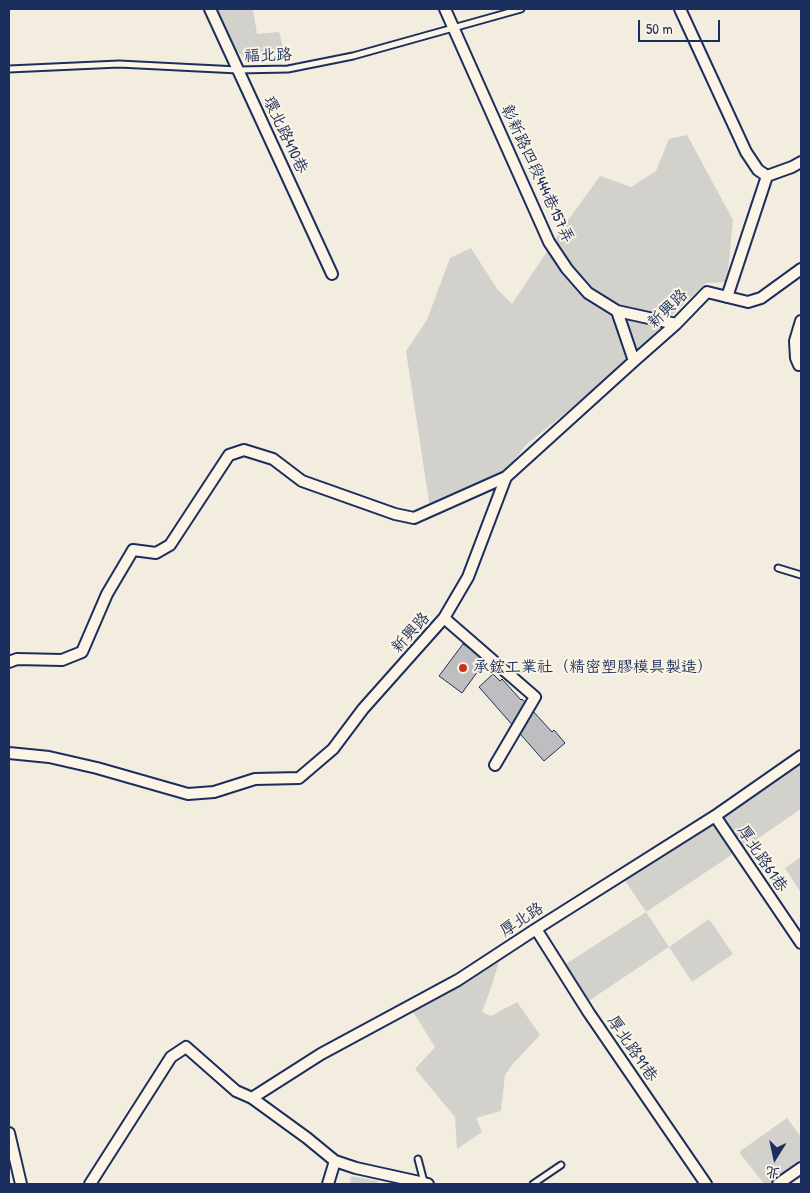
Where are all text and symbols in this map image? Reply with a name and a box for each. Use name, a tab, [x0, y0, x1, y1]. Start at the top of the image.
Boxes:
scale bar	[640, 10, 722, 42]
text: 50 m	[646, 18, 673, 39]
street label: 福北路	[244, 46, 292, 66]
street label: 環北路410巷	[259, 93, 311, 177]
street label: 彰新路四段444巷157弄	[496, 102, 578, 246]
street label: 新興路	[644, 285, 692, 333]
street label: 新興路	[388, 609, 434, 657]
place label: 承鋐工業社（精密塑膠模具製造）	[473, 658, 713, 678]
marker: 承鋐工業社（精密塑膠模具製造）	[457, 662, 469, 674]
street label: 厚北路61巷	[733, 822, 791, 896]
street label: 厚北路	[497, 899, 547, 941]
street label: 厚北路91巷	[603, 1012, 661, 1086]
north arrow	[750, 1133, 800, 1183]
text: 北	[764, 1163, 781, 1184]

